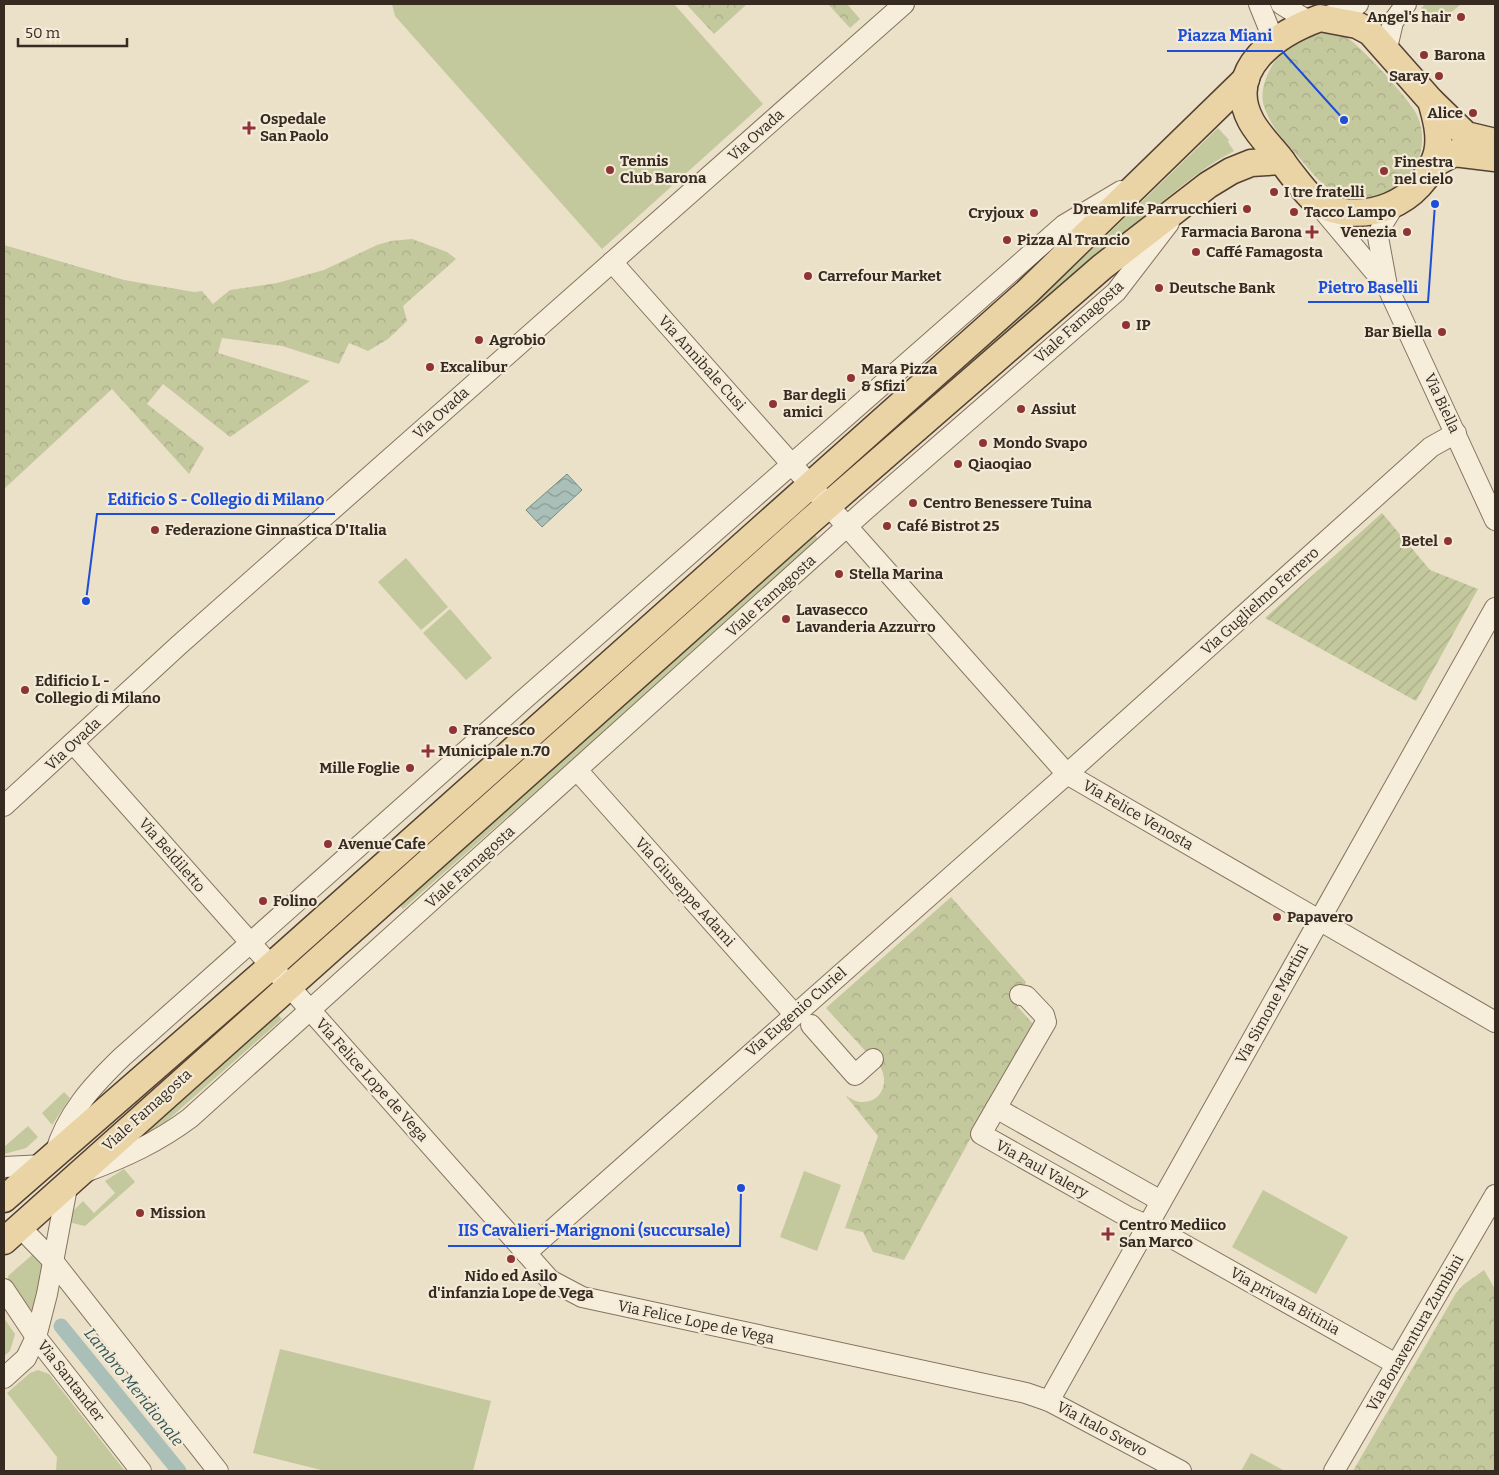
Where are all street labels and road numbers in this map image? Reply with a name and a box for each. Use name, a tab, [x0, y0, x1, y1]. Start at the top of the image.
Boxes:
street label: Via Ovada	[724, 105, 788, 165]
street label: Viale Famagosta	[1031, 277, 1127, 367]
street label: Via Annibale Cusi	[655, 312, 750, 415]
street label: Via Biella	[1420, 370, 1464, 436]
street label: Via Ovada	[409, 383, 473, 443]
street label: Via Guglielmo Ferrero	[1197, 543, 1323, 659]
street label: Viale Famagosta	[723, 551, 819, 641]
street label: Via Ovada	[42, 714, 104, 774]
street label: Via Felice Venosta	[1079, 776, 1197, 854]
street label: Via Beldiletto	[135, 814, 209, 896]
street label: Viale Famagosta	[422, 822, 518, 912]
street label: Via Giuseppe Adami	[631, 834, 739, 951]
street label: Via Simone Martini	[1232, 941, 1313, 1067]
street label: Via Eugenio Curiel	[742, 963, 850, 1061]
street label: Via Felice Lope de Vega	[312, 1015, 432, 1145]
street label: Viale Famagosta	[99, 1065, 195, 1155]
street label: Via Paul Valery	[992, 1136, 1092, 1202]
street label: Via Bonaventura Zumbini	[1363, 1251, 1467, 1414]
street label: Via privata Bitinia	[1227, 1263, 1343, 1339]
street label: Via Felice Lope de Vega	[616, 1297, 776, 1347]
street label: Via Santander	[34, 1337, 109, 1426]
street label: Via Italo Svevo	[1054, 1398, 1150, 1460]

